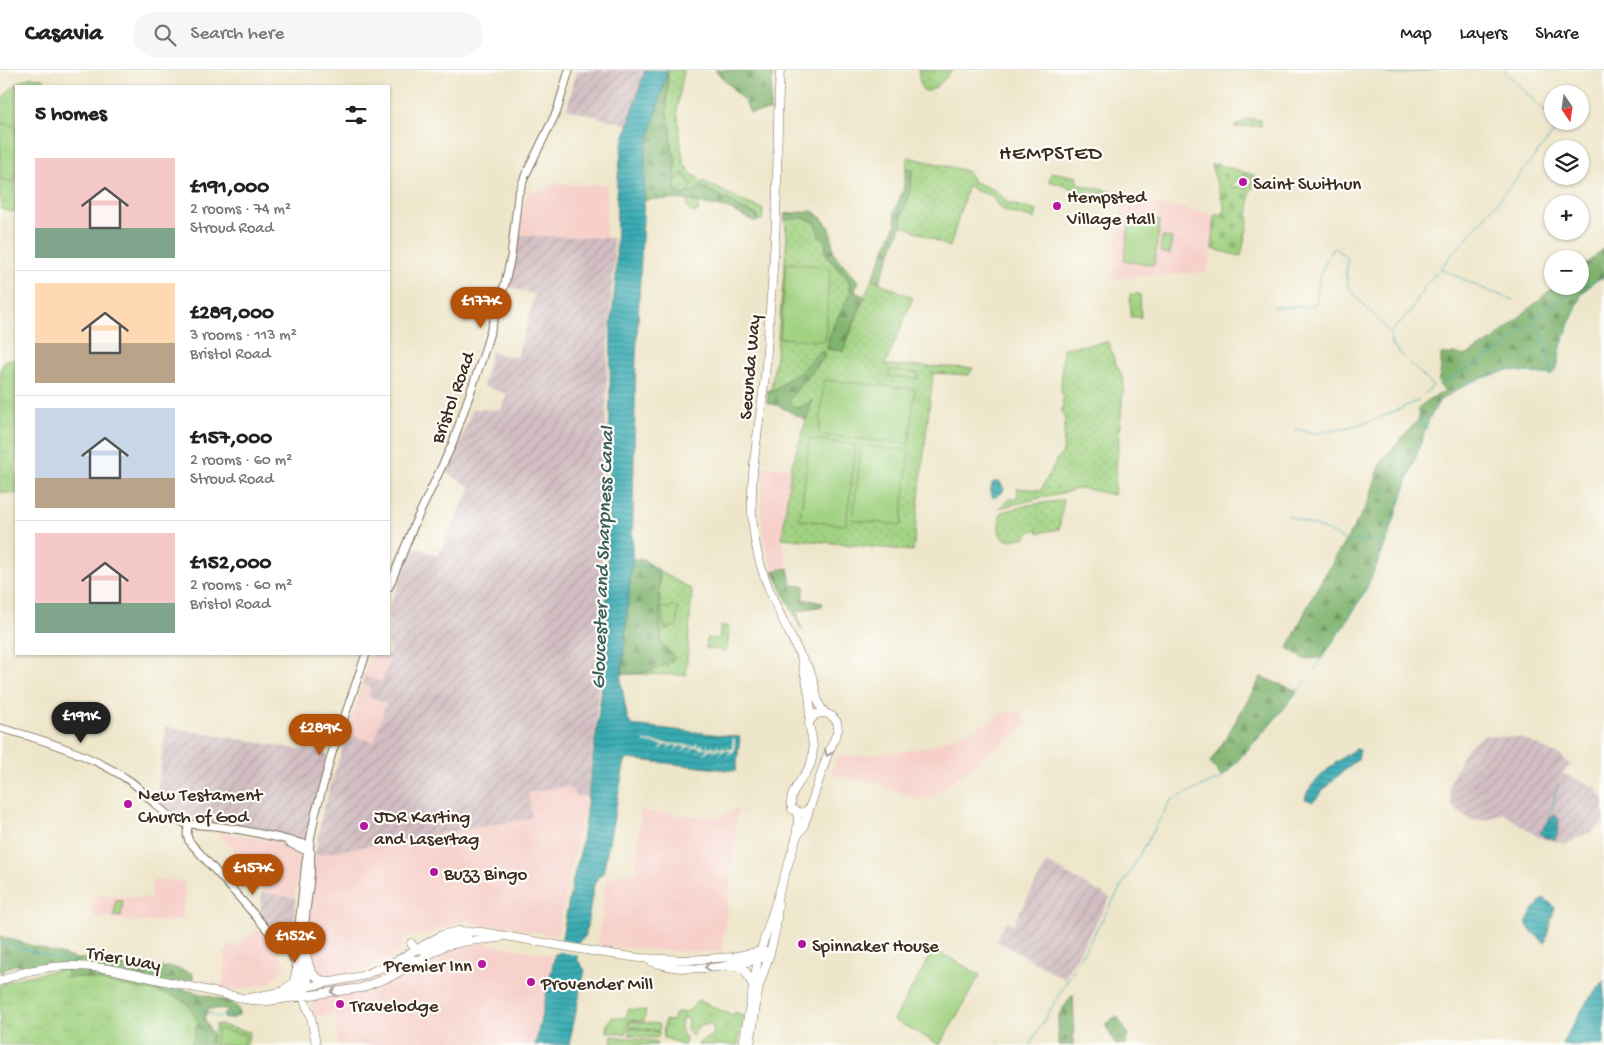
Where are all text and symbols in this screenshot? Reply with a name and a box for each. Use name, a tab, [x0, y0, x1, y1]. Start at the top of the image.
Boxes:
search box	[133, 12, 483, 57]
text: Casavia	[25, 20, 103, 49]
icon: search	[151, 21, 179, 49]
text: Search here	[191, 23, 284, 46]
text: Map	[1400, 24, 1432, 45]
text: Layers	[1460, 24, 1507, 45]
text: Share	[1535, 24, 1579, 45]
north arrow	[1544, 85, 1589, 130]
map controls	[1544, 85, 1589, 295]
icon: filters	[342, 101, 370, 129]
text: 5 homes	[35, 103, 107, 128]
button: layers	[1544, 140, 1589, 185]
district label: HEMPSTED	[999, 143, 1103, 168]
place label: Saint Swithun	[1253, 174, 1361, 197]
text: £191,000	[190, 176, 269, 201]
marker: Saint Swithun	[1237, 176, 1249, 188]
icon: home	[75, 178, 135, 238]
place label: Hempsted Village Hall	[1066, 187, 1155, 232]
button: +	[1544, 195, 1589, 240]
marker: Hempsted Village Hall	[1051, 200, 1063, 212]
text: 2 rooms · 74 m²	[190, 201, 291, 220]
text: Stroud Road	[190, 220, 274, 239]
button: −	[1544, 250, 1589, 295]
pin: £177K	[446, 286, 516, 329]
text: £177K	[461, 293, 501, 312]
text: £289,000	[190, 302, 274, 327]
icon: home	[75, 303, 135, 363]
street label: Secunda Way	[735, 313, 768, 421]
text: 3 rooms · 113 m²	[190, 327, 297, 346]
text: Bristol Road	[190, 346, 270, 365]
street label: Bristol Road	[427, 348, 482, 448]
water label: Gloucester and Sharpness Canal	[588, 425, 621, 690]
text: £157,000	[190, 427, 272, 452]
icon: home	[75, 428, 135, 488]
text: 2 rooms · 60 m²	[190, 452, 292, 471]
text: Stroud Road	[190, 471, 274, 490]
text: £152,000	[190, 552, 272, 577]
icon: home	[75, 553, 135, 613]
text: 2 rooms · 60 m²	[190, 577, 292, 596]
text: Bristol Road	[190, 596, 270, 615]
pin: £191K	[46, 702, 116, 744]
text: £191K	[63, 708, 99, 727]
pin: £289K	[285, 714, 355, 756]
text: £289K	[300, 720, 340, 739]
one-way arrow	[824, 748, 835, 757]
place label: New Testament Church of God	[138, 785, 264, 830]
marker: New Testament Church of God	[122, 798, 134, 810]
place label: JDR Karting and Lasertag	[374, 807, 480, 852]
marker: JDR Karting and Lasertag	[358, 820, 370, 832]
pin: £157K	[218, 854, 288, 896]
text: £157K	[233, 860, 273, 879]
place label: Buzz Bingo	[443, 864, 528, 887]
marker: Buzz Bingo	[428, 866, 440, 878]
pin: £152K	[260, 922, 330, 964]
text: £152K	[276, 928, 314, 947]
place label: Spinnaker House	[812, 936, 939, 959]
marker: Spinnaker House	[796, 938, 808, 950]
street label: Trier Way	[83, 942, 163, 978]
place label: Premier Inn	[383, 956, 472, 979]
marker: Premier Inn	[476, 958, 488, 970]
one-way arrow	[703, 961, 711, 972]
place label: Provender Mill	[540, 974, 653, 997]
marker: Provender Mill	[525, 976, 537, 988]
one-way arrow	[330, 987, 338, 997]
place label: Travelodge	[349, 996, 439, 1019]
marker: Travelodge	[334, 998, 346, 1010]

